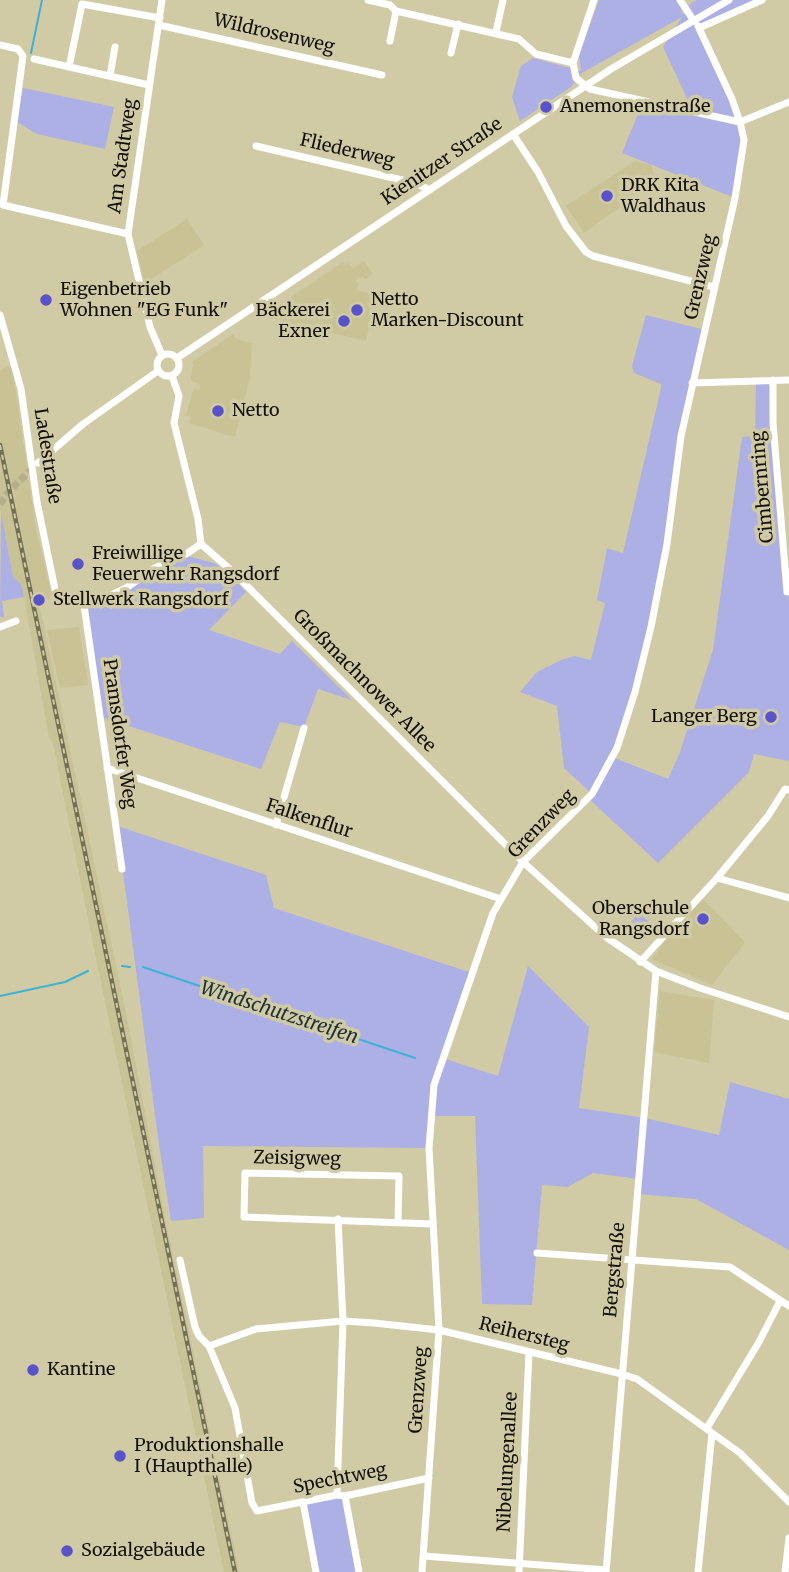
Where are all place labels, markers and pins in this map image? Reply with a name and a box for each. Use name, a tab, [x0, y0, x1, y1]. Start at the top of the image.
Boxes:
place label: Anemonenstraße	[560, 96, 711, 118]
marker: Anemonenstraße	[538, 99, 554, 115]
place label: DRK Kita Waldhaus	[621, 175, 706, 218]
marker: DRK Kita Waldhaus	[599, 188, 615, 204]
place label: Eigenbetrieb Wohnen "EG Funk"	[60, 279, 228, 322]
place label: Netto Marken-Discount	[371, 289, 524, 332]
marker: Eigenbetrieb Wohnen "EG Funk"	[38, 292, 54, 308]
place label: Bäckerei Exner	[256, 300, 330, 342]
marker: Netto Marken-Discount	[349, 302, 365, 318]
marker: Bäckerei Exner	[336, 313, 352, 329]
place label: Netto	[232, 400, 279, 422]
marker: Netto	[210, 403, 226, 419]
place label: Freiwillige Feuerwehr Rangsdorf	[92, 543, 279, 586]
marker: Freiwillige Feuerwehr Rangsdorf	[70, 556, 86, 572]
place label: Stellwerk Rangsdorf	[53, 589, 228, 611]
marker: Stellwerk Rangsdorf	[31, 592, 47, 608]
place label: Langer Berg	[651, 706, 757, 728]
marker: Langer Berg	[763, 709, 779, 725]
place label: Oberschule Rangsdorf	[592, 898, 689, 940]
marker: Oberschule Rangsdorf	[695, 911, 711, 927]
place label: Kantine	[47, 1359, 116, 1381]
marker: Kantine	[25, 1362, 41, 1378]
place label: Produktionshalle I (Haupthalle)	[134, 1435, 284, 1478]
marker: Produktionshalle I (Haupthalle)	[112, 1448, 128, 1464]
place label: Sozialgebäude	[81, 1540, 205, 1562]
marker: Sozialgebäude	[59, 1543, 75, 1559]

